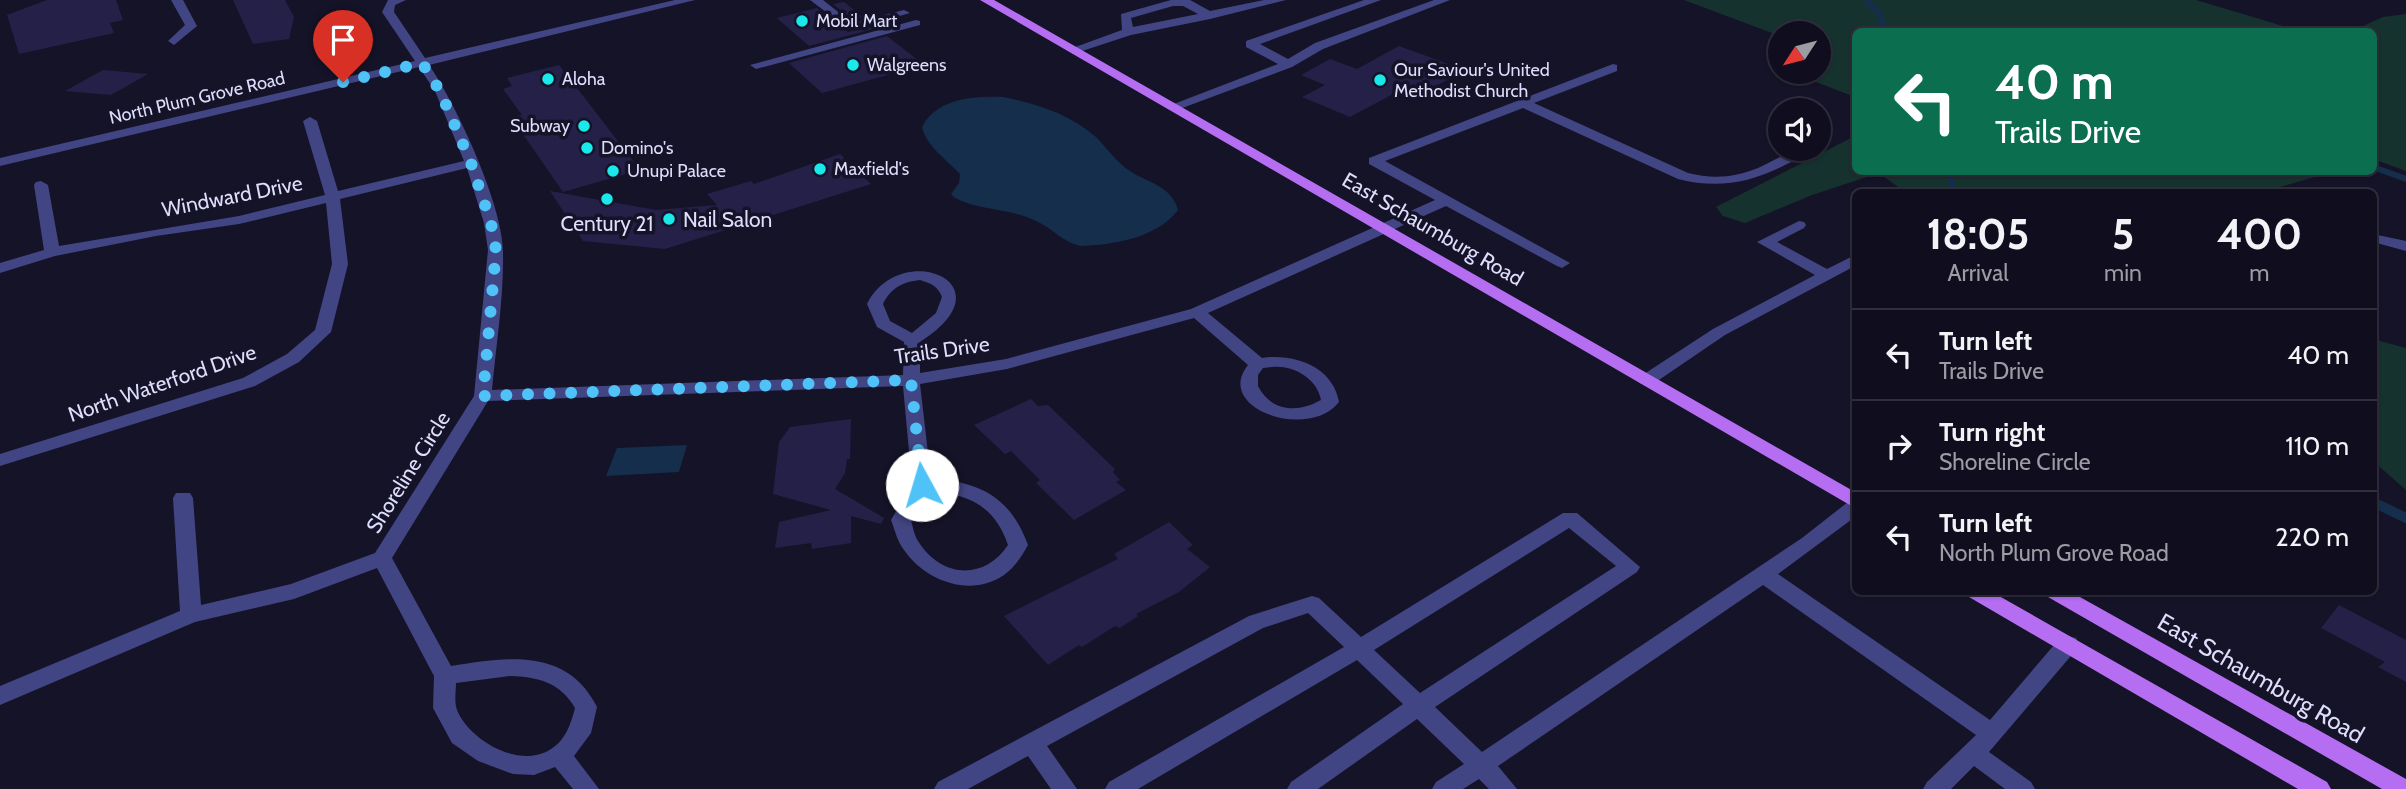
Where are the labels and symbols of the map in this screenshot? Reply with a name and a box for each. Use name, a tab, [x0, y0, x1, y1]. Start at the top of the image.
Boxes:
pin	[313, 10, 373, 82]
place label: Mobil Mart	[816, 10, 897, 32]
marker: Mobil Mart	[794, 13, 810, 29]
north arrow	[1768, 21, 1830, 84]
place label: Walgreens	[867, 54, 947, 76]
marker: Walgreens	[845, 57, 861, 73]
place label: Our Saviour's United Methodist Church	[1394, 59, 1550, 102]
street label: North Plum Grove Road	[107, 67, 287, 129]
place label: Aloha	[562, 68, 606, 90]
marker: Aloha	[540, 71, 556, 87]
marker: Our Saviour's United Methodist Church	[1372, 72, 1388, 88]
place label: Subway	[510, 115, 570, 137]
marker: Subway	[576, 118, 592, 134]
place label: Domino's	[601, 137, 673, 159]
marker: Domino's	[579, 140, 595, 156]
place label: Maxfield's	[834, 158, 909, 180]
place label: Unupi Palace	[627, 160, 726, 182]
marker: Maxfield's	[812, 161, 828, 177]
marker: Unupi Palace	[605, 163, 621, 179]
street label: East Schaumburg Road	[1338, 167, 1528, 291]
street label: Windward Drive	[160, 170, 305, 222]
marker: Century 21	[599, 191, 615, 207]
place label: Nail Salon	[683, 207, 772, 232]
place label: Century 21	[561, 211, 653, 236]
marker: Nail Salon	[661, 211, 677, 227]
street label: Trails Drive	[893, 331, 991, 369]
street label: North Waterford Drive	[65, 339, 260, 427]
street label: Shoreline Circle	[361, 407, 455, 537]
position arrow	[885, 448, 959, 522]
street label: East Schaumburg Road	[2152, 607, 2370, 749]

